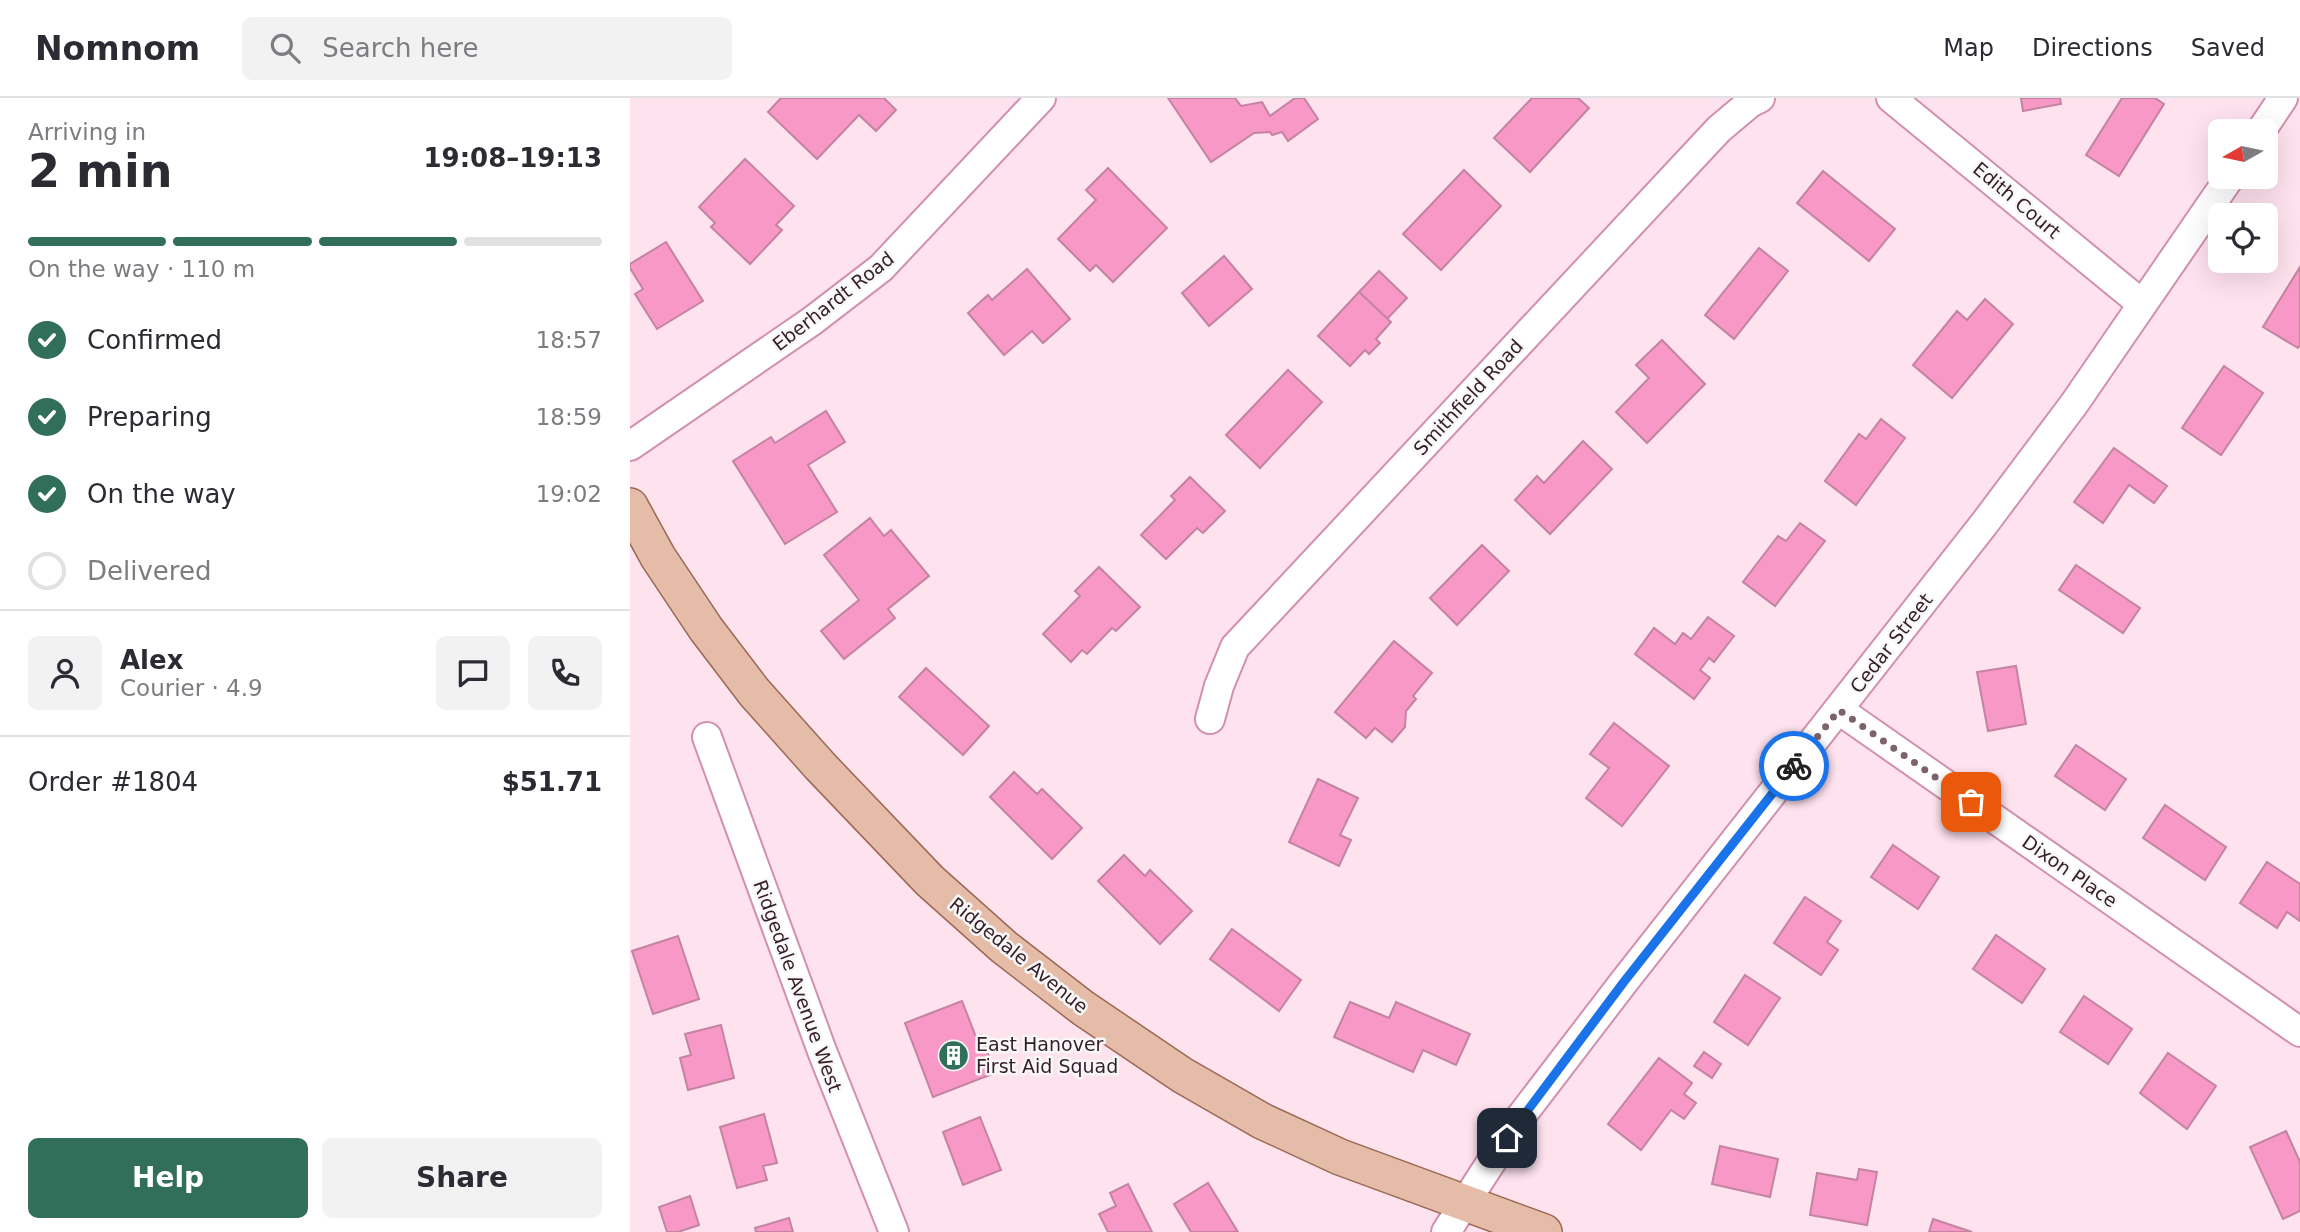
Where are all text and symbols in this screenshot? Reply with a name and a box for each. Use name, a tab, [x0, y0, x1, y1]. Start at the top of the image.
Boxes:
search box	[242, 17, 732, 80]
text: Nomnom	[35, 29, 200, 68]
icon: search	[266, 29, 304, 67]
text: Search here	[322, 33, 478, 63]
text: Map	[1943, 34, 1994, 62]
text: Directions	[2032, 34, 2153, 62]
text: Saved	[2191, 34, 2265, 62]
text: Arriving in	[28, 119, 146, 145]
north arrow	[2208, 119, 2278, 189]
map controls	[2208, 119, 2278, 273]
text: 19:08–19:13	[423, 143, 602, 173]
text: 2 min	[28, 144, 172, 198]
street label: Edith Court	[1969, 157, 2065, 243]
button: locate	[2208, 203, 2278, 273]
street label: Eberhardt Road	[768, 247, 898, 355]
text: On the way · 110 m	[28, 256, 255, 282]
icon: check	[28, 321, 66, 359]
text: Confirmed	[87, 325, 222, 355]
text: 18:57	[536, 327, 602, 353]
street label: Smithfield Road	[1409, 335, 1527, 459]
icon: check	[28, 398, 66, 436]
text: Preparing	[87, 402, 212, 432]
text: 18:59	[536, 404, 602, 430]
icon: check	[28, 475, 66, 513]
text: On the way	[87, 479, 236, 509]
text: 19:02	[536, 481, 602, 507]
text: Delivered	[87, 556, 211, 586]
street label: Cedar Street	[1845, 589, 1937, 697]
button: person	[28, 636, 102, 710]
button: chat	[436, 636, 510, 710]
button: phone	[528, 636, 602, 710]
text: Alex	[120, 645, 183, 675]
text: Courier · 4.9	[120, 675, 263, 701]
courier	[1759, 731, 1829, 801]
icon: bike	[1775, 747, 1813, 785]
text: Order #1804	[28, 767, 198, 797]
text: $51.71	[502, 767, 602, 797]
pin	[1941, 772, 2001, 832]
icon: bag	[1952, 783, 1990, 821]
street label: Dixon Place	[2018, 830, 2122, 912]
street label: Ridgedale Avenue West	[749, 877, 847, 1095]
street label: Ridgedale Avenue	[945, 892, 1093, 1018]
place label: East Hanover First Aid Squad	[976, 1033, 1118, 1077]
building icon: East Hanover First Aid Squad	[936, 1038, 970, 1072]
pin	[1477, 1108, 1537, 1168]
icon: home	[1488, 1119, 1526, 1157]
button: Help	[28, 1138, 308, 1218]
button: Share	[322, 1138, 602, 1218]

